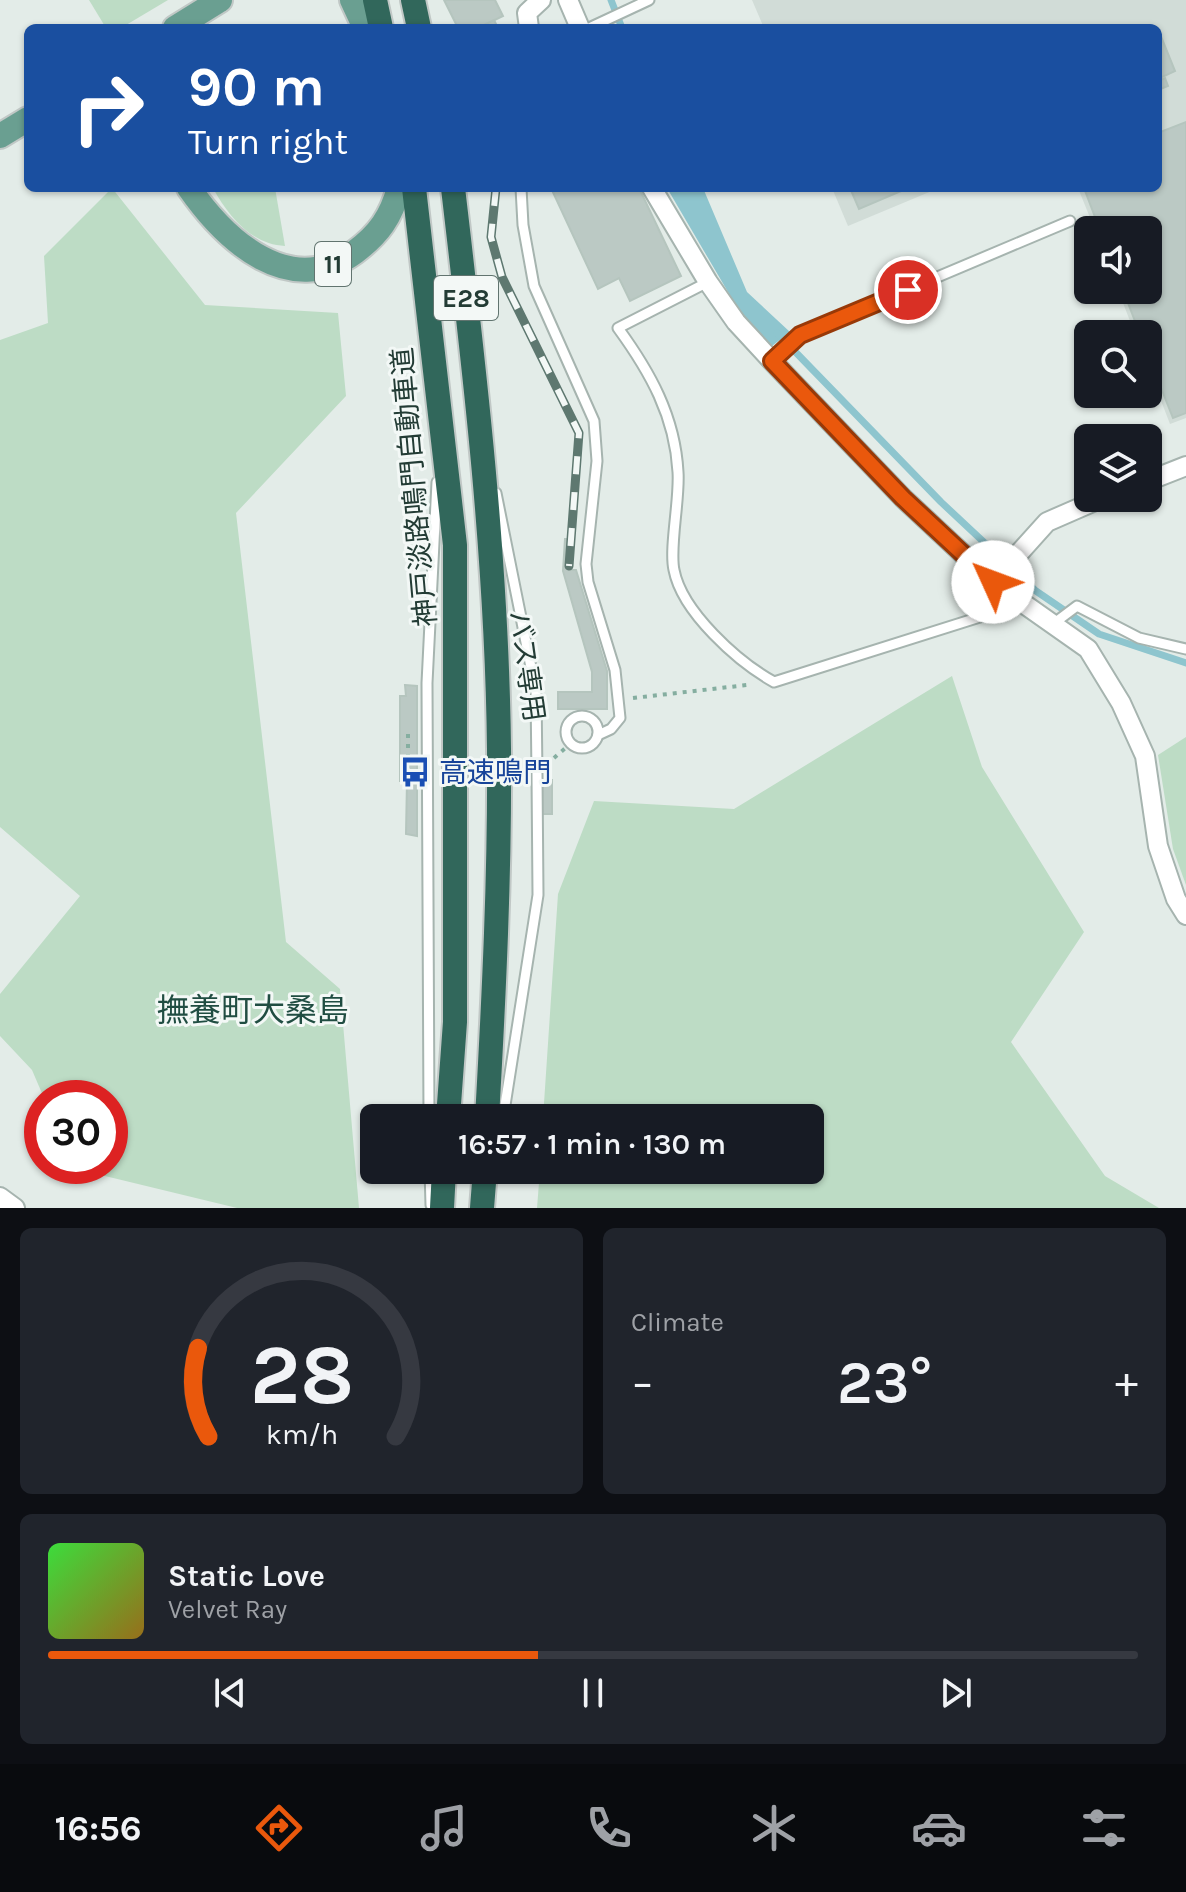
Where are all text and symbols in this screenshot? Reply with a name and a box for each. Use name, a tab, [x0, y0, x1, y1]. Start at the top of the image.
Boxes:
text: 90 m	[188, 54, 325, 119]
icon: right	[56, 56, 160, 160]
text: Turn right	[188, 121, 348, 163]
map controls	[1074, 216, 1162, 512]
button: sound	[1074, 216, 1162, 304]
road number: 11	[315, 242, 351, 286]
pin	[874, 256, 942, 324]
icon: arrive	[886, 268, 930, 312]
road number: E28	[434, 276, 498, 320]
button: search	[1074, 320, 1162, 408]
street label: 神戸淡路鳴門自動車道	[385, 346, 443, 628]
button: layers	[1074, 424, 1162, 512]
position arrow	[951, 540, 1035, 624]
street label: バス専用	[503, 608, 551, 724]
bus stop icon: 高速鳴門	[398, 755, 432, 789]
place label: 高速鳴門	[439, 756, 551, 789]
district label: 撫養町大桑島	[157, 992, 349, 1029]
speed limit sign: 30	[24, 1080, 128, 1184]
text: 16:57 · 1 min · 130 m	[458, 1126, 726, 1162]
text: Climate	[631, 1307, 724, 1338]
text: 28	[249, 1327, 354, 1424]
text: 23°	[837, 1348, 932, 1418]
text: −	[631, 1357, 654, 1408]
text: +	[1115, 1357, 1138, 1408]
text: km/h	[265, 1418, 338, 1451]
text: Static Love	[168, 1558, 325, 1594]
text: Velvet Ray	[168, 1594, 287, 1625]
icon: previous	[208, 1671, 252, 1715]
icon: pause	[571, 1671, 615, 1715]
icon: next	[934, 1671, 978, 1715]
icon: directions	[251, 1800, 307, 1856]
icon: music	[416, 1800, 472, 1856]
icon: phone	[581, 1800, 637, 1856]
icon: climate	[746, 1800, 802, 1856]
icon: car	[911, 1800, 967, 1856]
icon: filters	[1076, 1800, 1132, 1856]
text: 16:56	[54, 1807, 142, 1849]

